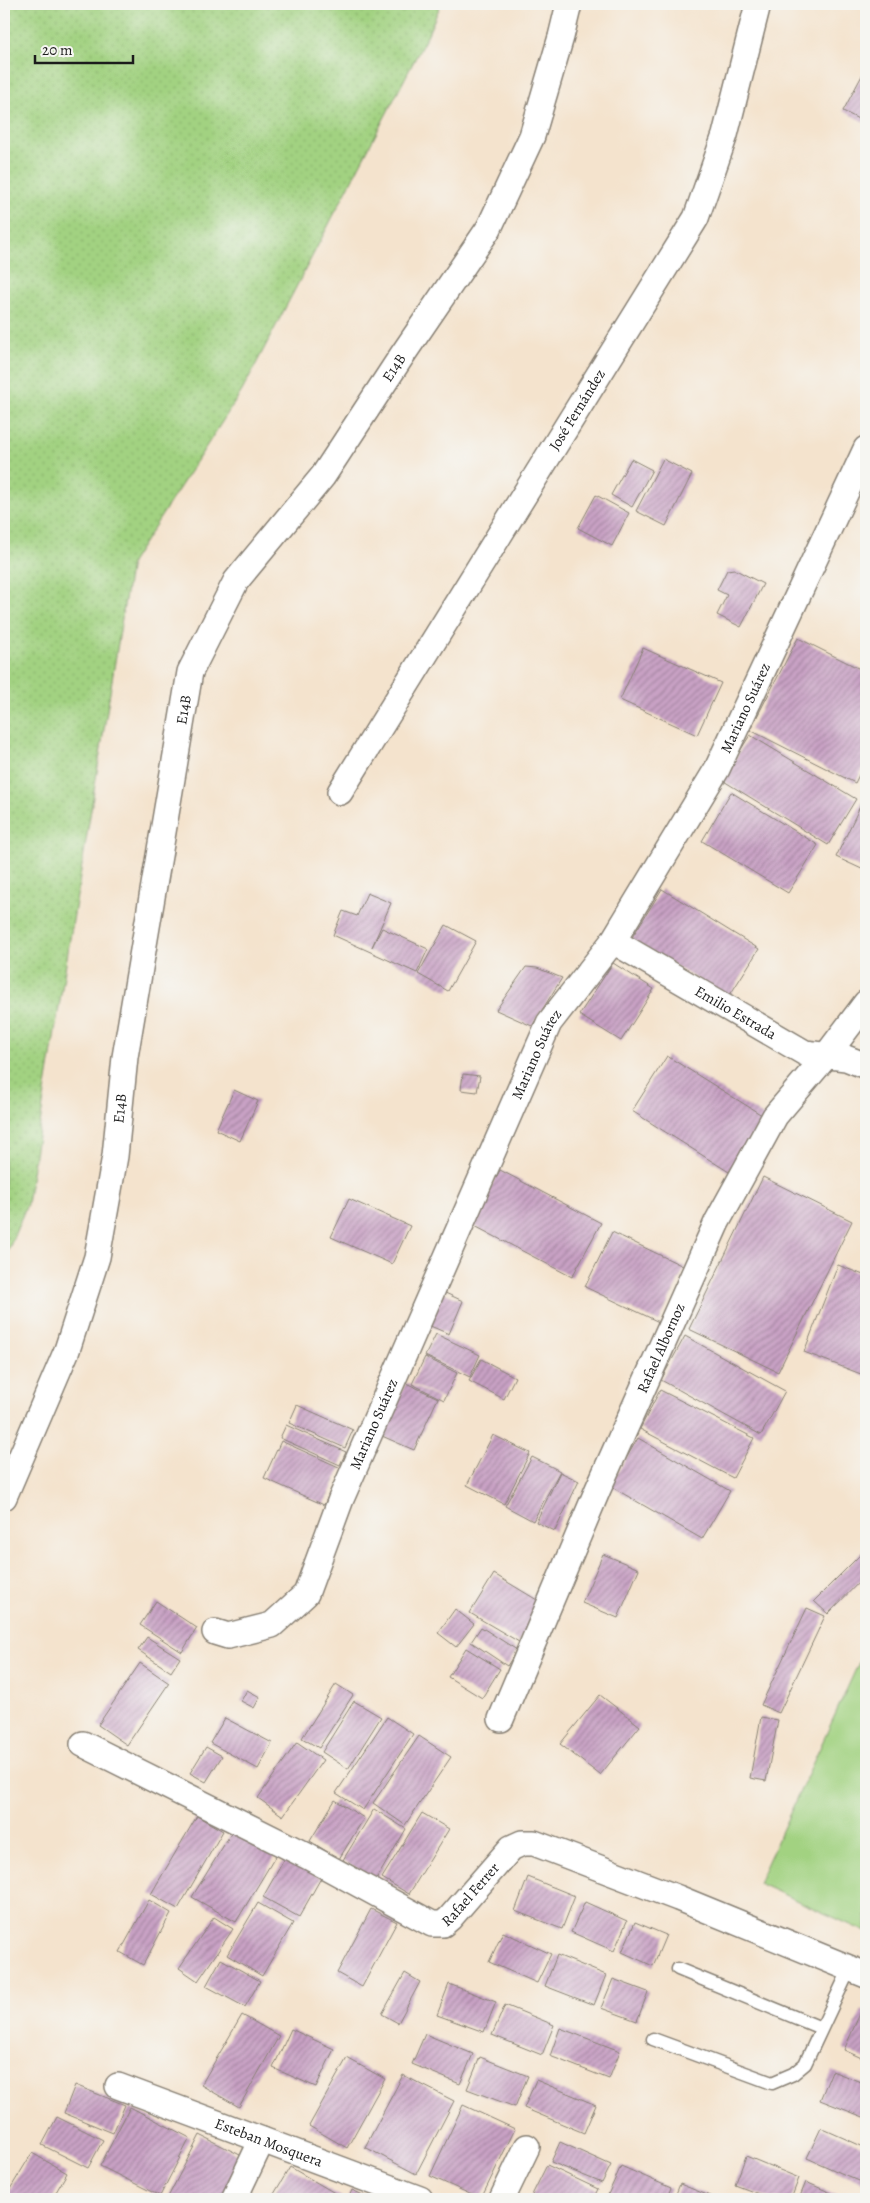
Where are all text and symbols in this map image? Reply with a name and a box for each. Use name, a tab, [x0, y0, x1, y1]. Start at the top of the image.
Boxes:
scale bar	[35, 32, 132, 64]
text: 20 m	[42, 40, 73, 60]
street label: E14B	[377, 350, 411, 386]
street label: José Fernández	[544, 365, 610, 454]
street label: Mariano Suárez	[716, 659, 775, 756]
street label: E14B	[171, 693, 196, 726]
street label: Emilio Estrada	[691, 981, 780, 1044]
street label: Mariano Suárez	[507, 1005, 566, 1103]
street label: E14B	[108, 1093, 131, 1124]
street label: Rafael Albornoz	[632, 1300, 690, 1396]
street label: Mariano Suárez	[345, 1375, 402, 1473]
street label: Rafael Ferrer	[437, 1858, 504, 1931]
street label: Esteban Mosquera	[212, 2113, 325, 2172]

